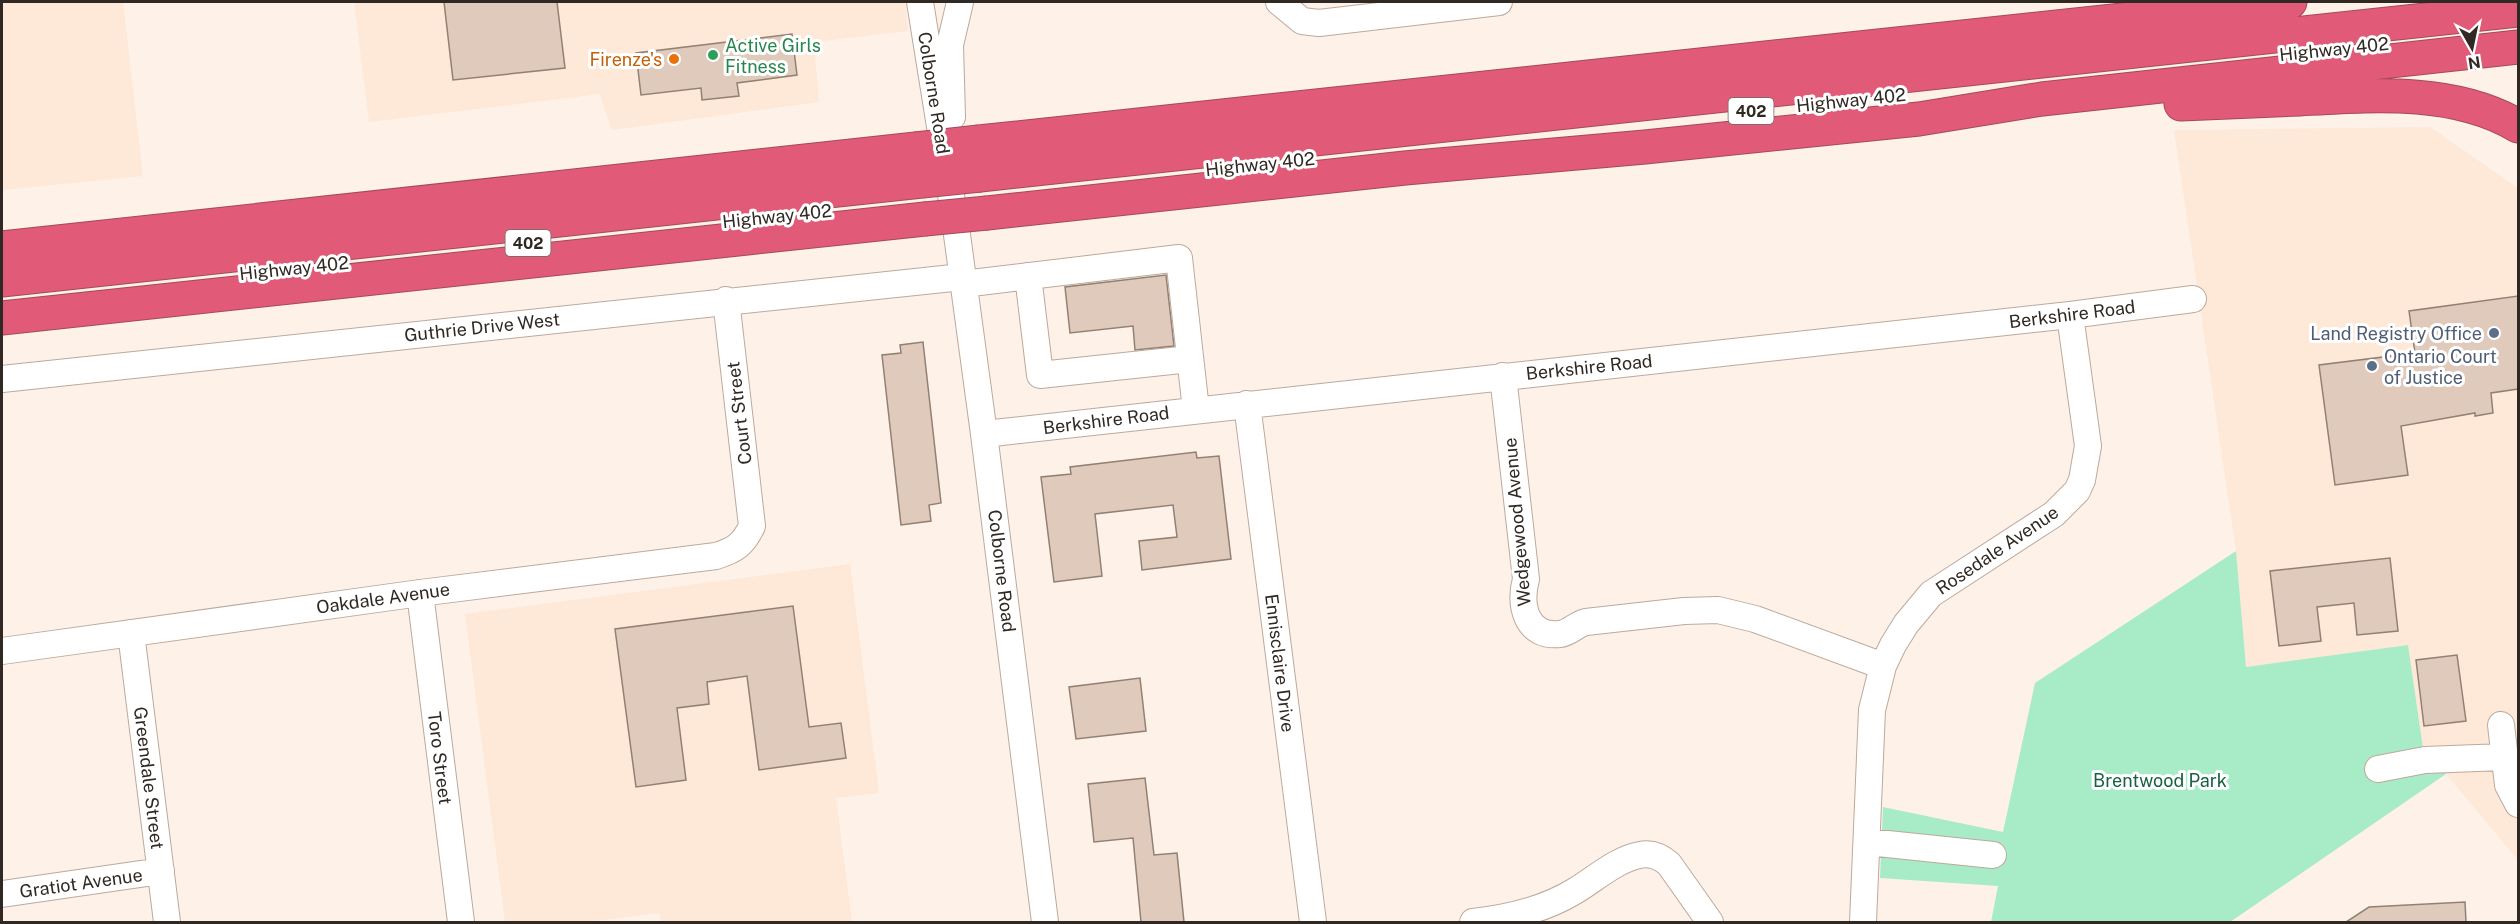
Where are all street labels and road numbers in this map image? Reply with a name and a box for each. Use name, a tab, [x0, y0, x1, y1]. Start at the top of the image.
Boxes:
street label: Colborne Road	[914, 30, 954, 156]
street label: Highway 402	[2278, 33, 2390, 65]
street label: Highway 402	[1795, 84, 1907, 116]
road number: 402	[1728, 98, 1774, 124]
street label: Highway 402	[1204, 148, 1316, 180]
street label: Highway 402	[721, 200, 833, 232]
road number: 402	[506, 230, 550, 256]
street label: Highway 402	[238, 252, 350, 284]
street label: Berkshire Road	[2008, 296, 2136, 332]
street label: Guthrie Drive West	[403, 308, 561, 346]
street label: Berkshire Road	[1525, 350, 1653, 384]
street label: Court Street	[722, 360, 756, 466]
street label: Berkshire Road	[1042, 402, 1170, 438]
street label: Wedgewood Avenue	[1499, 437, 1535, 607]
street label: Rosedale Avenue	[1932, 501, 2062, 599]
street label: Colborne Road	[984, 509, 1020, 633]
street label: Oakdale Avenue	[315, 578, 451, 618]
street label: Ennisclaire Drive	[1261, 593, 1299, 733]
street label: Greendale Street	[130, 705, 168, 851]
street label: Toro Street	[424, 710, 456, 806]
street label: Gratiot Avenue	[18, 864, 144, 902]

